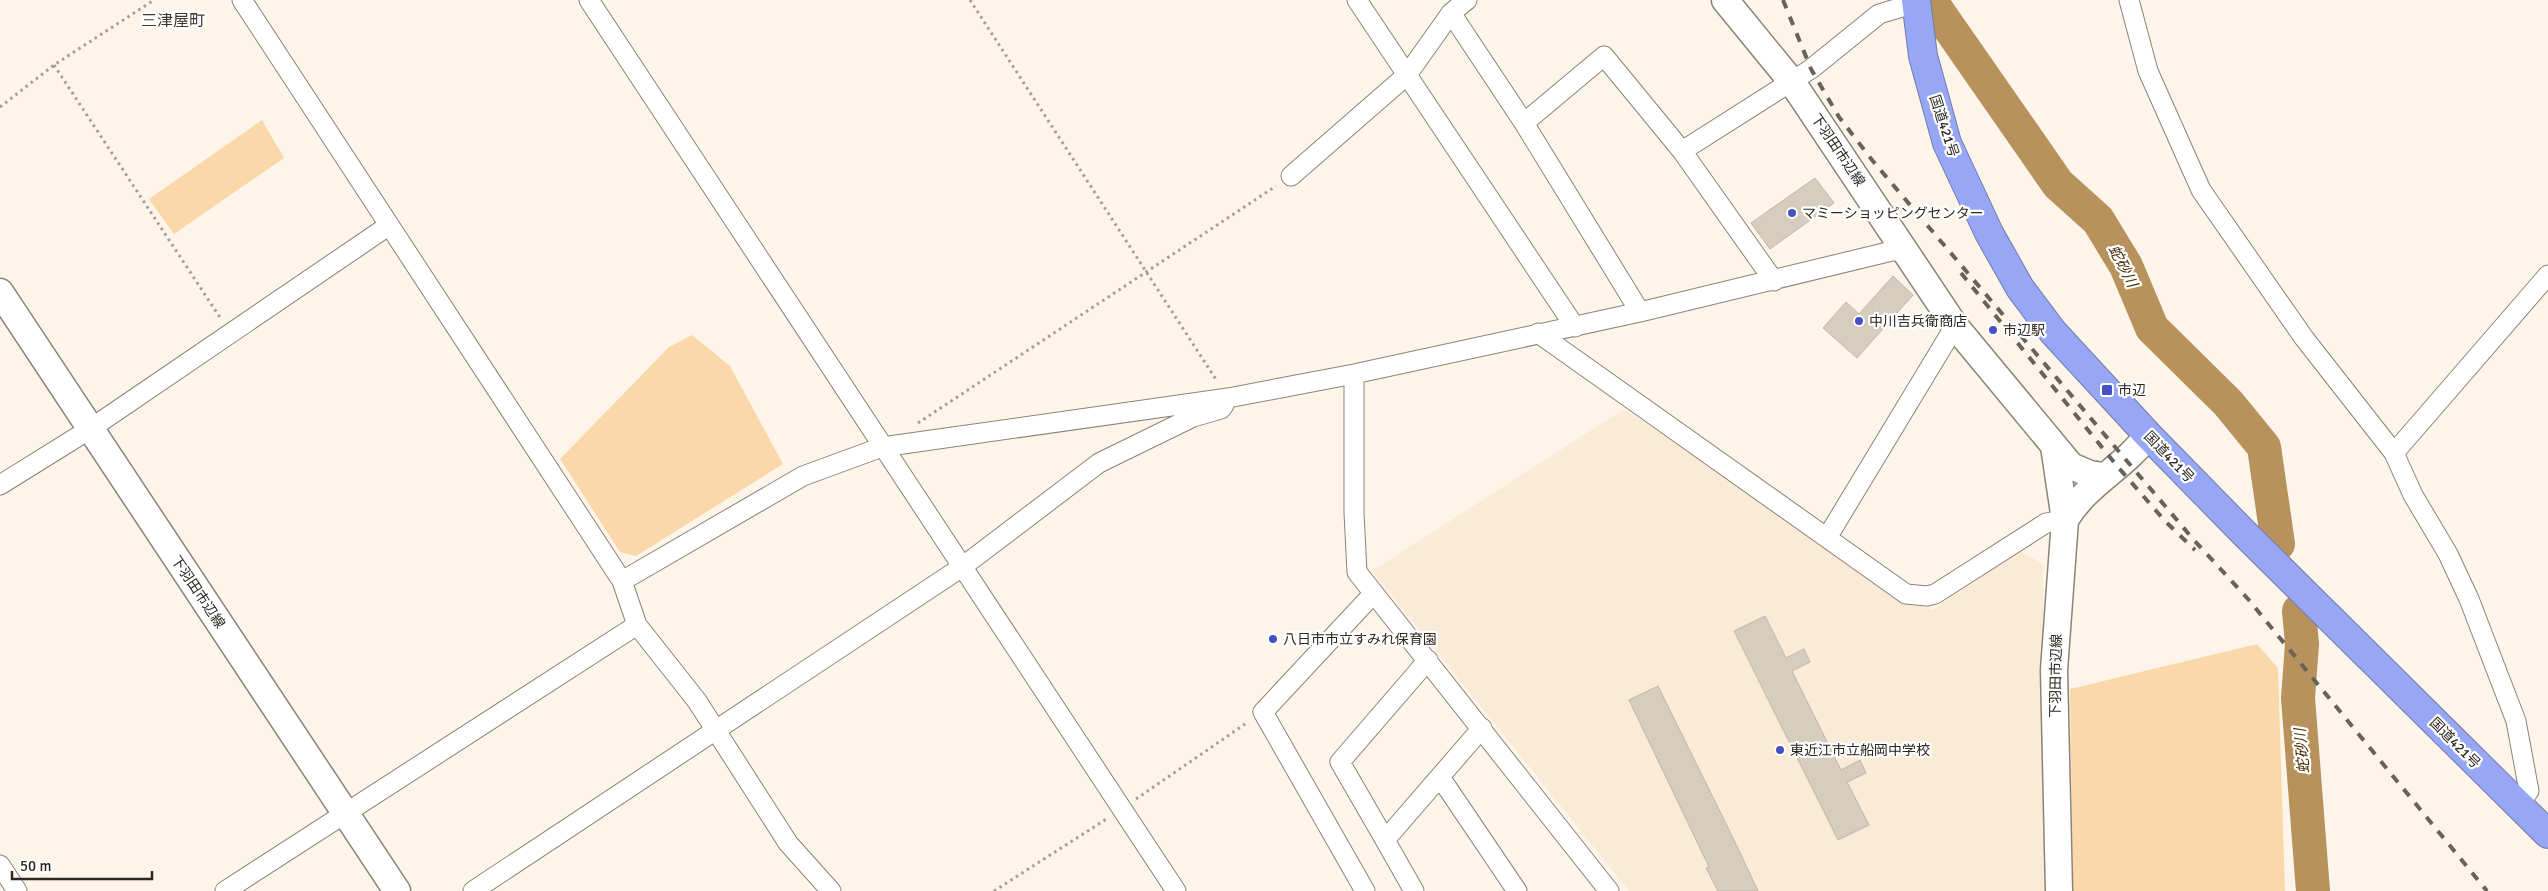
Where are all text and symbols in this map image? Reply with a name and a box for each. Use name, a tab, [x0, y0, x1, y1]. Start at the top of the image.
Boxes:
district label: 三津屋町	[141, 11, 205, 31]
street label: 国道421号	[1926, 93, 1962, 159]
street label: 下羽田市辺線	[1807, 110, 1869, 190]
place label: マミーショッピングセンター	[1802, 205, 1984, 222]
marker: マミーショッピングセンター	[1786, 207, 1798, 219]
water label: 蛇砂川	[2105, 242, 2142, 292]
place label: 中川吉兵衛商店	[1869, 313, 1967, 330]
marker: 中川吉兵衛商店	[1853, 315, 1865, 327]
place label: 市辺駅	[2003, 322, 2045, 339]
marker: 市辺駅	[1987, 324, 1999, 336]
place label: 市辺	[2118, 382, 2146, 399]
marker: 市辺	[2100, 383, 2114, 397]
street label: 国道421号	[2140, 428, 2198, 486]
street label: 下羽田市辺線	[167, 552, 229, 632]
place label: 八日市市立すみれ保育園	[1283, 631, 1437, 648]
marker: 八日市市立すみれ保育園	[1267, 633, 1279, 645]
street label: 下羽田市辺線	[2047, 634, 2065, 718]
street label: 国道421号	[2426, 714, 2484, 772]
water label: 蛇砂川	[2291, 726, 2313, 774]
place label: 東近江市立船岡中学校	[1790, 742, 1930, 759]
marker: 東近江市立船岡中学校	[1774, 744, 1786, 756]
scale bar	[12, 848, 152, 880]
text: 50 m	[20, 857, 51, 875]

